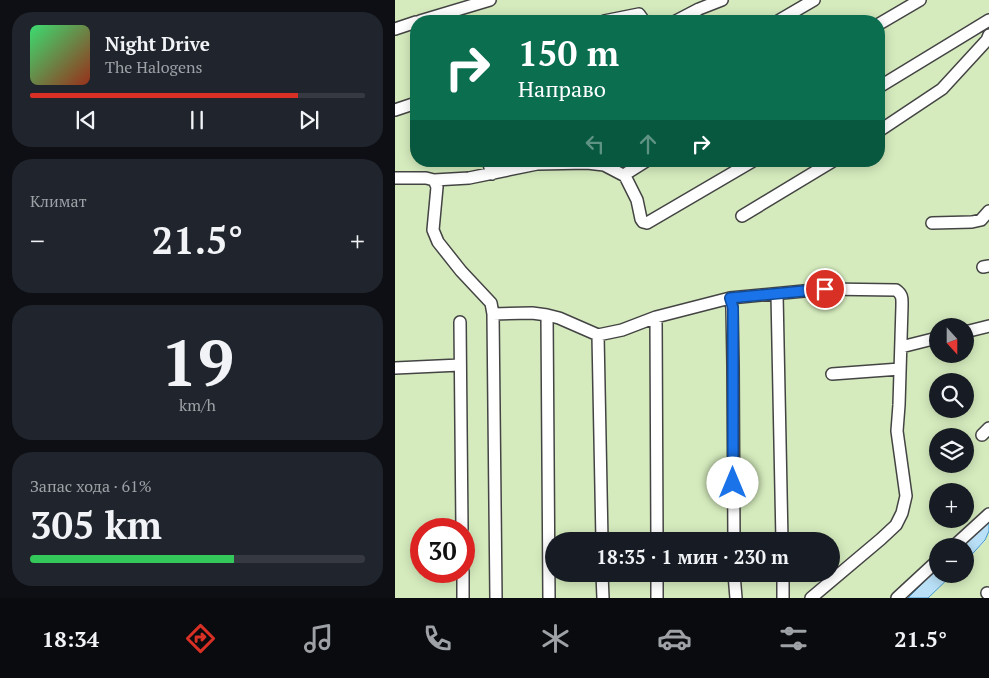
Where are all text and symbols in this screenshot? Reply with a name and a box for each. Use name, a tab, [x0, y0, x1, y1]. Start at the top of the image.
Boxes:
text: 150 m	[518, 30, 619, 76]
text: Night Drive	[105, 31, 210, 56]
icon: right	[435, 35, 500, 100]
text: The Halogens	[105, 56, 203, 78]
text: Направо	[518, 74, 606, 103]
icon: previous	[72, 106, 100, 134]
icon: pause	[183, 106, 211, 134]
icon: next	[295, 106, 323, 134]
icon: left	[581, 130, 609, 158]
icon: ahead	[634, 130, 662, 158]
icon: right	[687, 130, 715, 158]
text: Климат	[30, 190, 87, 212]
text: 21.5°	[152, 215, 243, 265]
text: −	[30, 222, 45, 259]
text: +	[350, 222, 365, 259]
pin	[804, 268, 846, 310]
icon: arrive	[811, 275, 839, 303]
text: 19	[161, 318, 234, 405]
north arrow	[929, 318, 974, 362]
map controls	[929, 318, 974, 583]
button: search	[929, 373, 974, 418]
text: km/h	[179, 394, 216, 416]
button: layers	[929, 428, 974, 473]
position arrow	[706, 456, 758, 508]
text: Запас хода · 61%	[30, 475, 152, 497]
button: +	[929, 483, 974, 528]
text: 305 km	[30, 500, 162, 550]
speed limit sign: 30	[410, 518, 475, 583]
button: −	[929, 538, 974, 583]
text: 18:35 · 1 мин · 230 m	[596, 544, 789, 569]
icon: directions	[183, 621, 218, 656]
icon: music	[301, 621, 336, 656]
icon: phone	[420, 621, 455, 656]
icon: climate	[538, 621, 573, 656]
icon: car	[657, 621, 692, 656]
icon: filters	[776, 621, 811, 656]
text: 18:34	[42, 624, 99, 653]
text: 21.5°	[894, 624, 947, 653]

